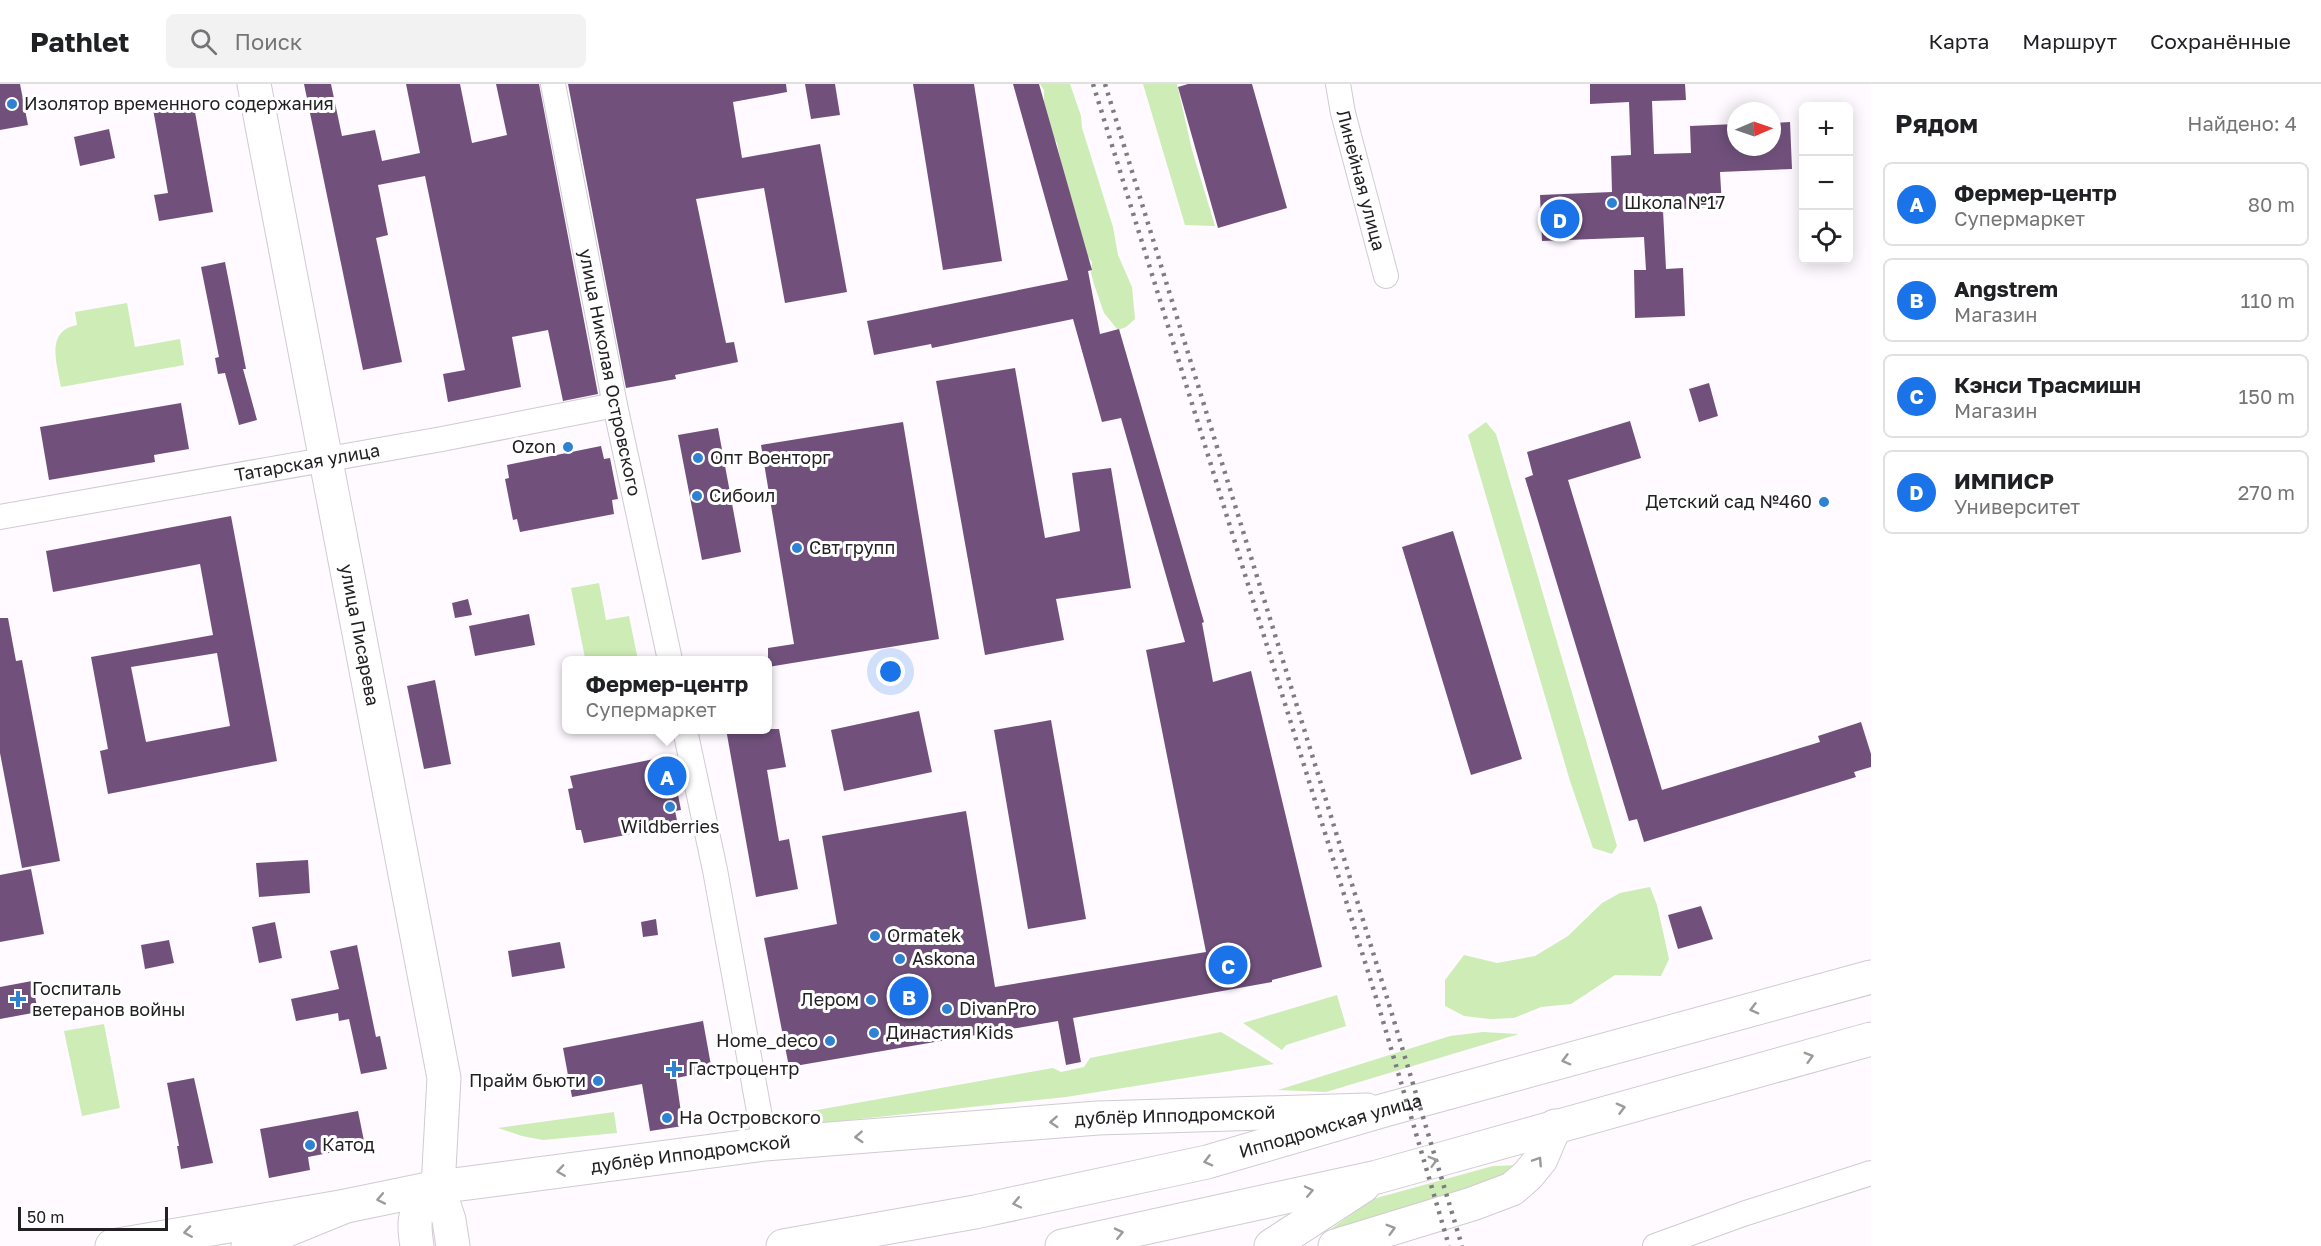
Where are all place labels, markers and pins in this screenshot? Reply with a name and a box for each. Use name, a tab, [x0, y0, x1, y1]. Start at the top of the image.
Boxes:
place label: Изолятор временного содержания	[24, 92, 334, 114]
marker: Изолятор временного содержания	[5, 97, 19, 111]
place label: Школа №17	[1624, 191, 1725, 213]
pin: D	[1540, 196, 1580, 242]
marker: Школа №17	[1605, 196, 1619, 210]
place label: Ozon	[512, 435, 556, 457]
marker: Ozon	[561, 440, 575, 454]
place label: Опт Военторг	[710, 446, 831, 468]
marker: Опт Военторг	[691, 451, 705, 465]
place label: Сибоил	[709, 484, 775, 506]
marker: Сибоил	[690, 489, 704, 503]
place label: Детский сад №460	[1645, 490, 1812, 512]
marker: Детский сад №460	[1817, 495, 1831, 509]
place label: Свт групп	[809, 536, 895, 558]
marker: Свт групп	[790, 541, 804, 555]
pin: A	[648, 754, 686, 798]
marker: Wildberries	[663, 800, 677, 814]
place label: Wildberries	[620, 815, 720, 837]
place label: Ormatek	[887, 924, 961, 946]
marker: Ormatek	[868, 929, 882, 943]
pin: C	[1208, 942, 1248, 988]
place label: Askona	[912, 947, 975, 969]
marker: Askona	[893, 952, 907, 966]
pin: B	[890, 974, 928, 1018]
place label: Госпиталь ветеранов войны	[32, 977, 185, 1020]
place label: Лером	[801, 988, 859, 1010]
marker: Госпиталь ветеранов войны	[9, 990, 27, 1008]
marker: Лером	[864, 993, 878, 1007]
place label: DivanPro	[959, 997, 1037, 1019]
marker: DivanPro	[940, 1002, 954, 1016]
place label: Династия Kids	[886, 1021, 1014, 1043]
marker: Династия Kids	[867, 1026, 881, 1040]
place label: Home_deco	[716, 1029, 818, 1051]
marker: Home_deco	[823, 1034, 837, 1048]
place label: Гастроцентр	[688, 1057, 799, 1079]
marker: Гастроцентр	[665, 1060, 683, 1078]
place label: Прайм бьюти	[469, 1069, 586, 1091]
marker: Прайм бьюти	[591, 1074, 605, 1088]
place label: На Островского	[679, 1106, 821, 1128]
marker: На Островского	[660, 1111, 674, 1125]
place label: Катод	[322, 1133, 375, 1155]
marker: Катод	[303, 1138, 317, 1152]

